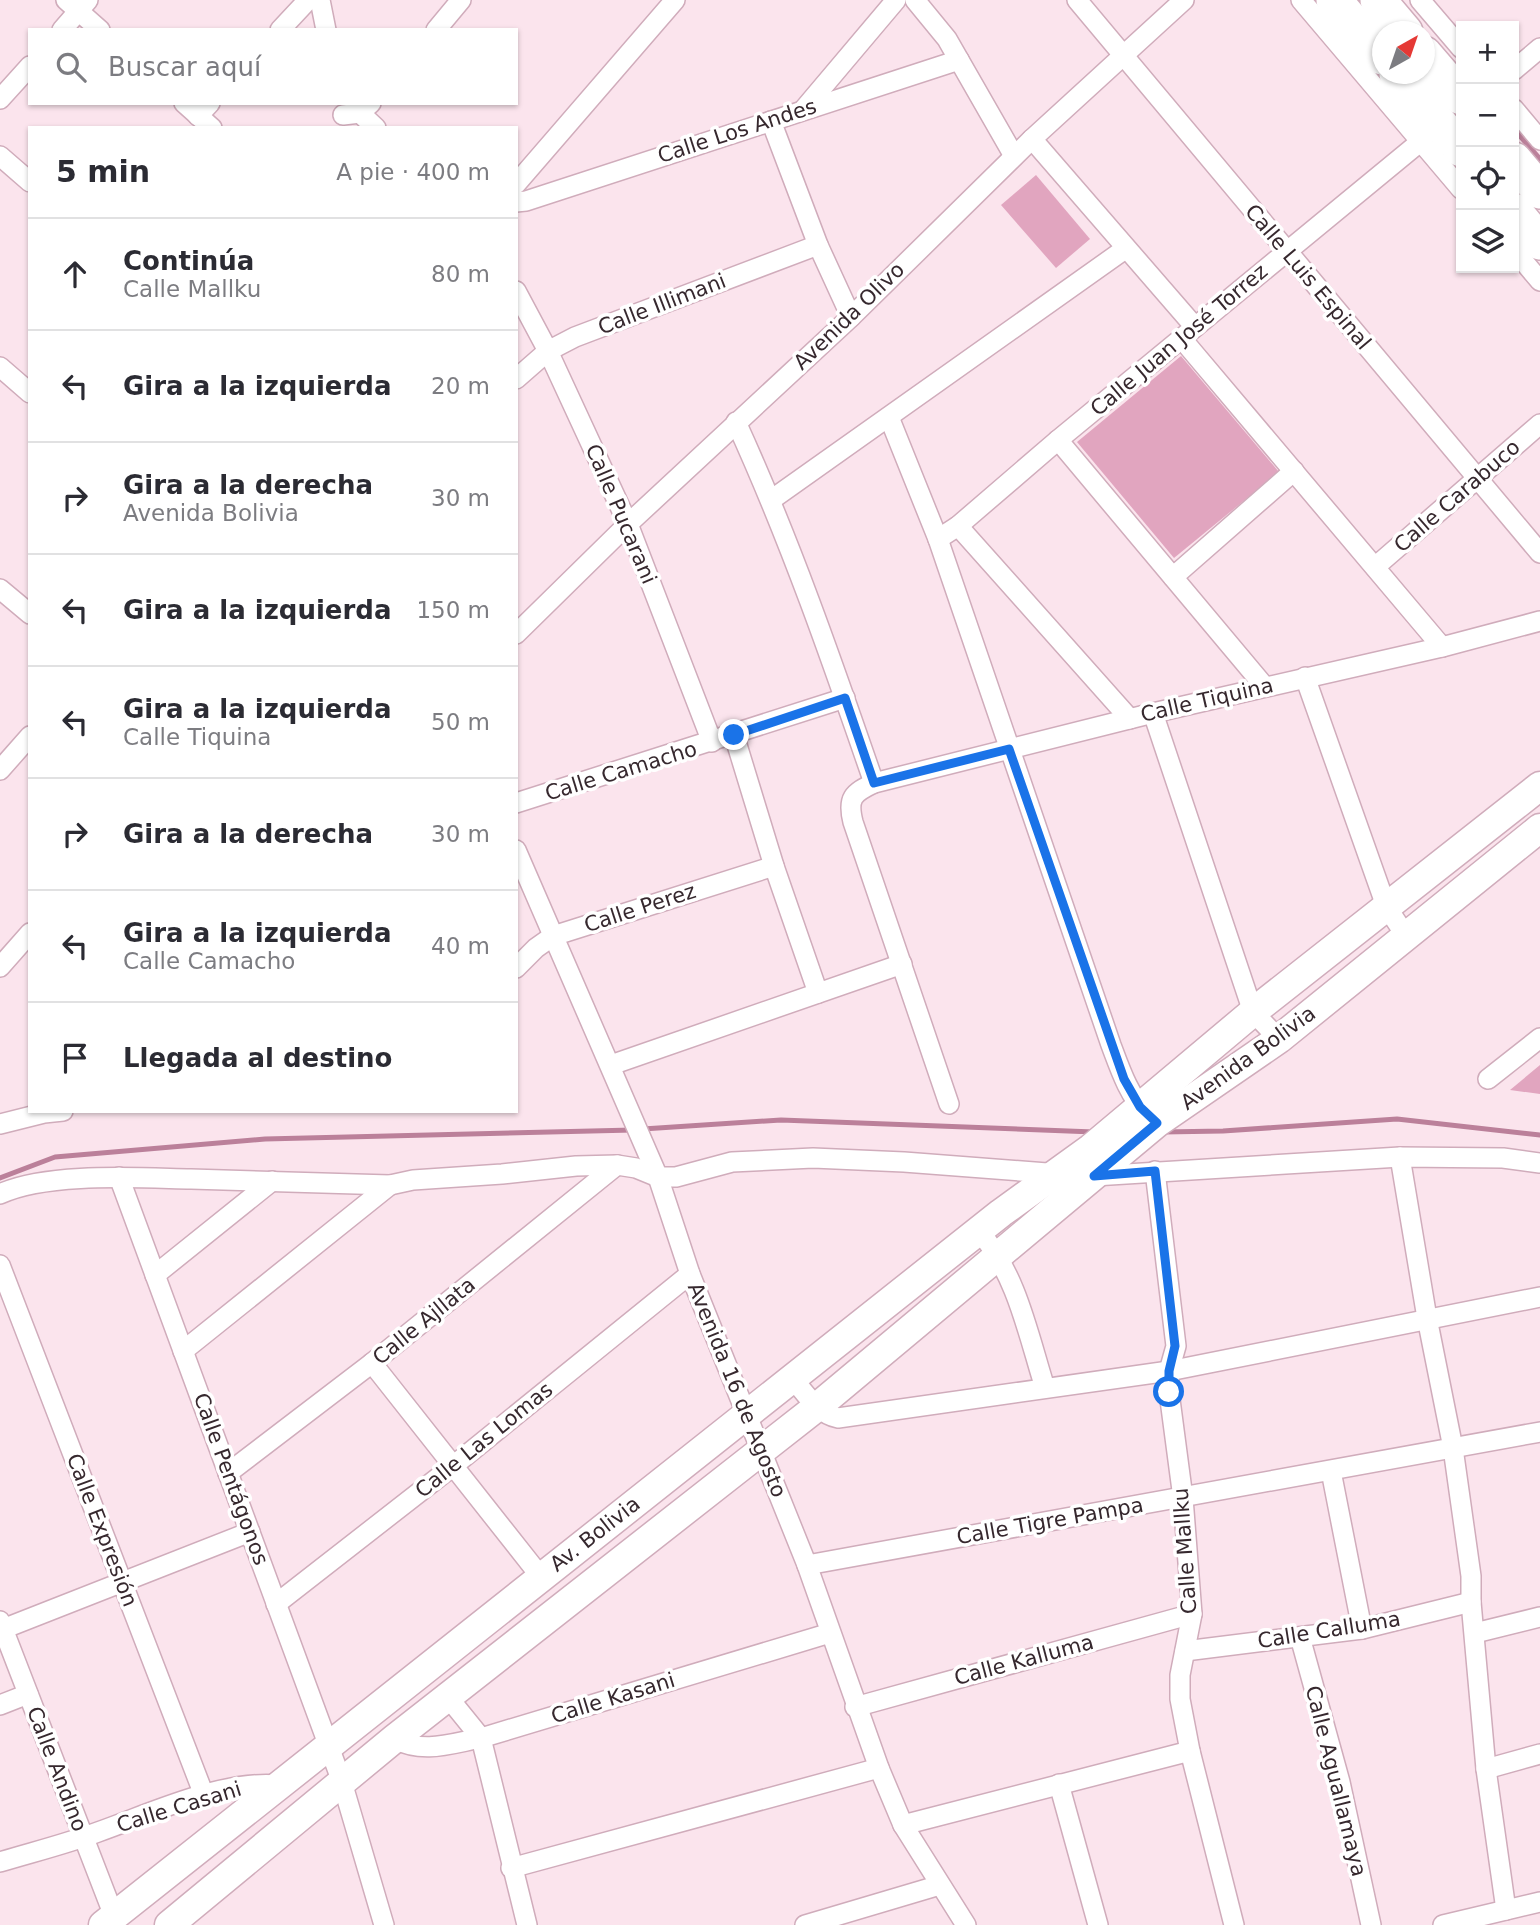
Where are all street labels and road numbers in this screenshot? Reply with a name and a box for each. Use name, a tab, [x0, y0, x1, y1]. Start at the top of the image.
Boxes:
street label: Calle Los Andes	[655, 94, 819, 168]
street label: Calle Luis Espinal	[1240, 199, 1376, 355]
street label: Avenida Olivo	[789, 257, 909, 375]
street label: Calle Juan José Torrez	[1086, 259, 1272, 421]
street label: Calle Illimani	[595, 269, 729, 339]
street label: Calle Carabuco	[1389, 435, 1525, 557]
street label: Calle Pucarani	[581, 441, 661, 587]
street label: Calle Tiquina	[1138, 673, 1276, 727]
street label: Calle Camacho	[542, 737, 700, 805]
street label: Calle Perez	[581, 879, 699, 937]
street label: Avenida Bolivia	[1176, 1001, 1320, 1115]
street label: Calle Ajllata	[368, 1272, 480, 1370]
street label: Avenida 16 de Agosto	[683, 1279, 791, 1501]
street label: Calle Las Lomas	[411, 1377, 557, 1503]
street label: Calle Pentágonos	[189, 1390, 273, 1568]
street label: Calle Expresión	[62, 1450, 142, 1610]
street label: Calle Mallku	[1169, 1487, 1201, 1615]
street label: Av. Bolivia	[545, 1492, 645, 1576]
street label: Calle Tigre Pampa	[955, 1493, 1145, 1549]
street label: Calle Calluma	[1256, 1607, 1402, 1653]
street label: Calle Kalluma	[952, 1630, 1096, 1690]
street label: Calle Kasani	[548, 1668, 678, 1728]
street label: Calle Aguallamaya	[1301, 1683, 1371, 1879]
street label: Calle Andino	[22, 1703, 92, 1835]
street label: Calle Casani	[114, 1777, 244, 1837]

